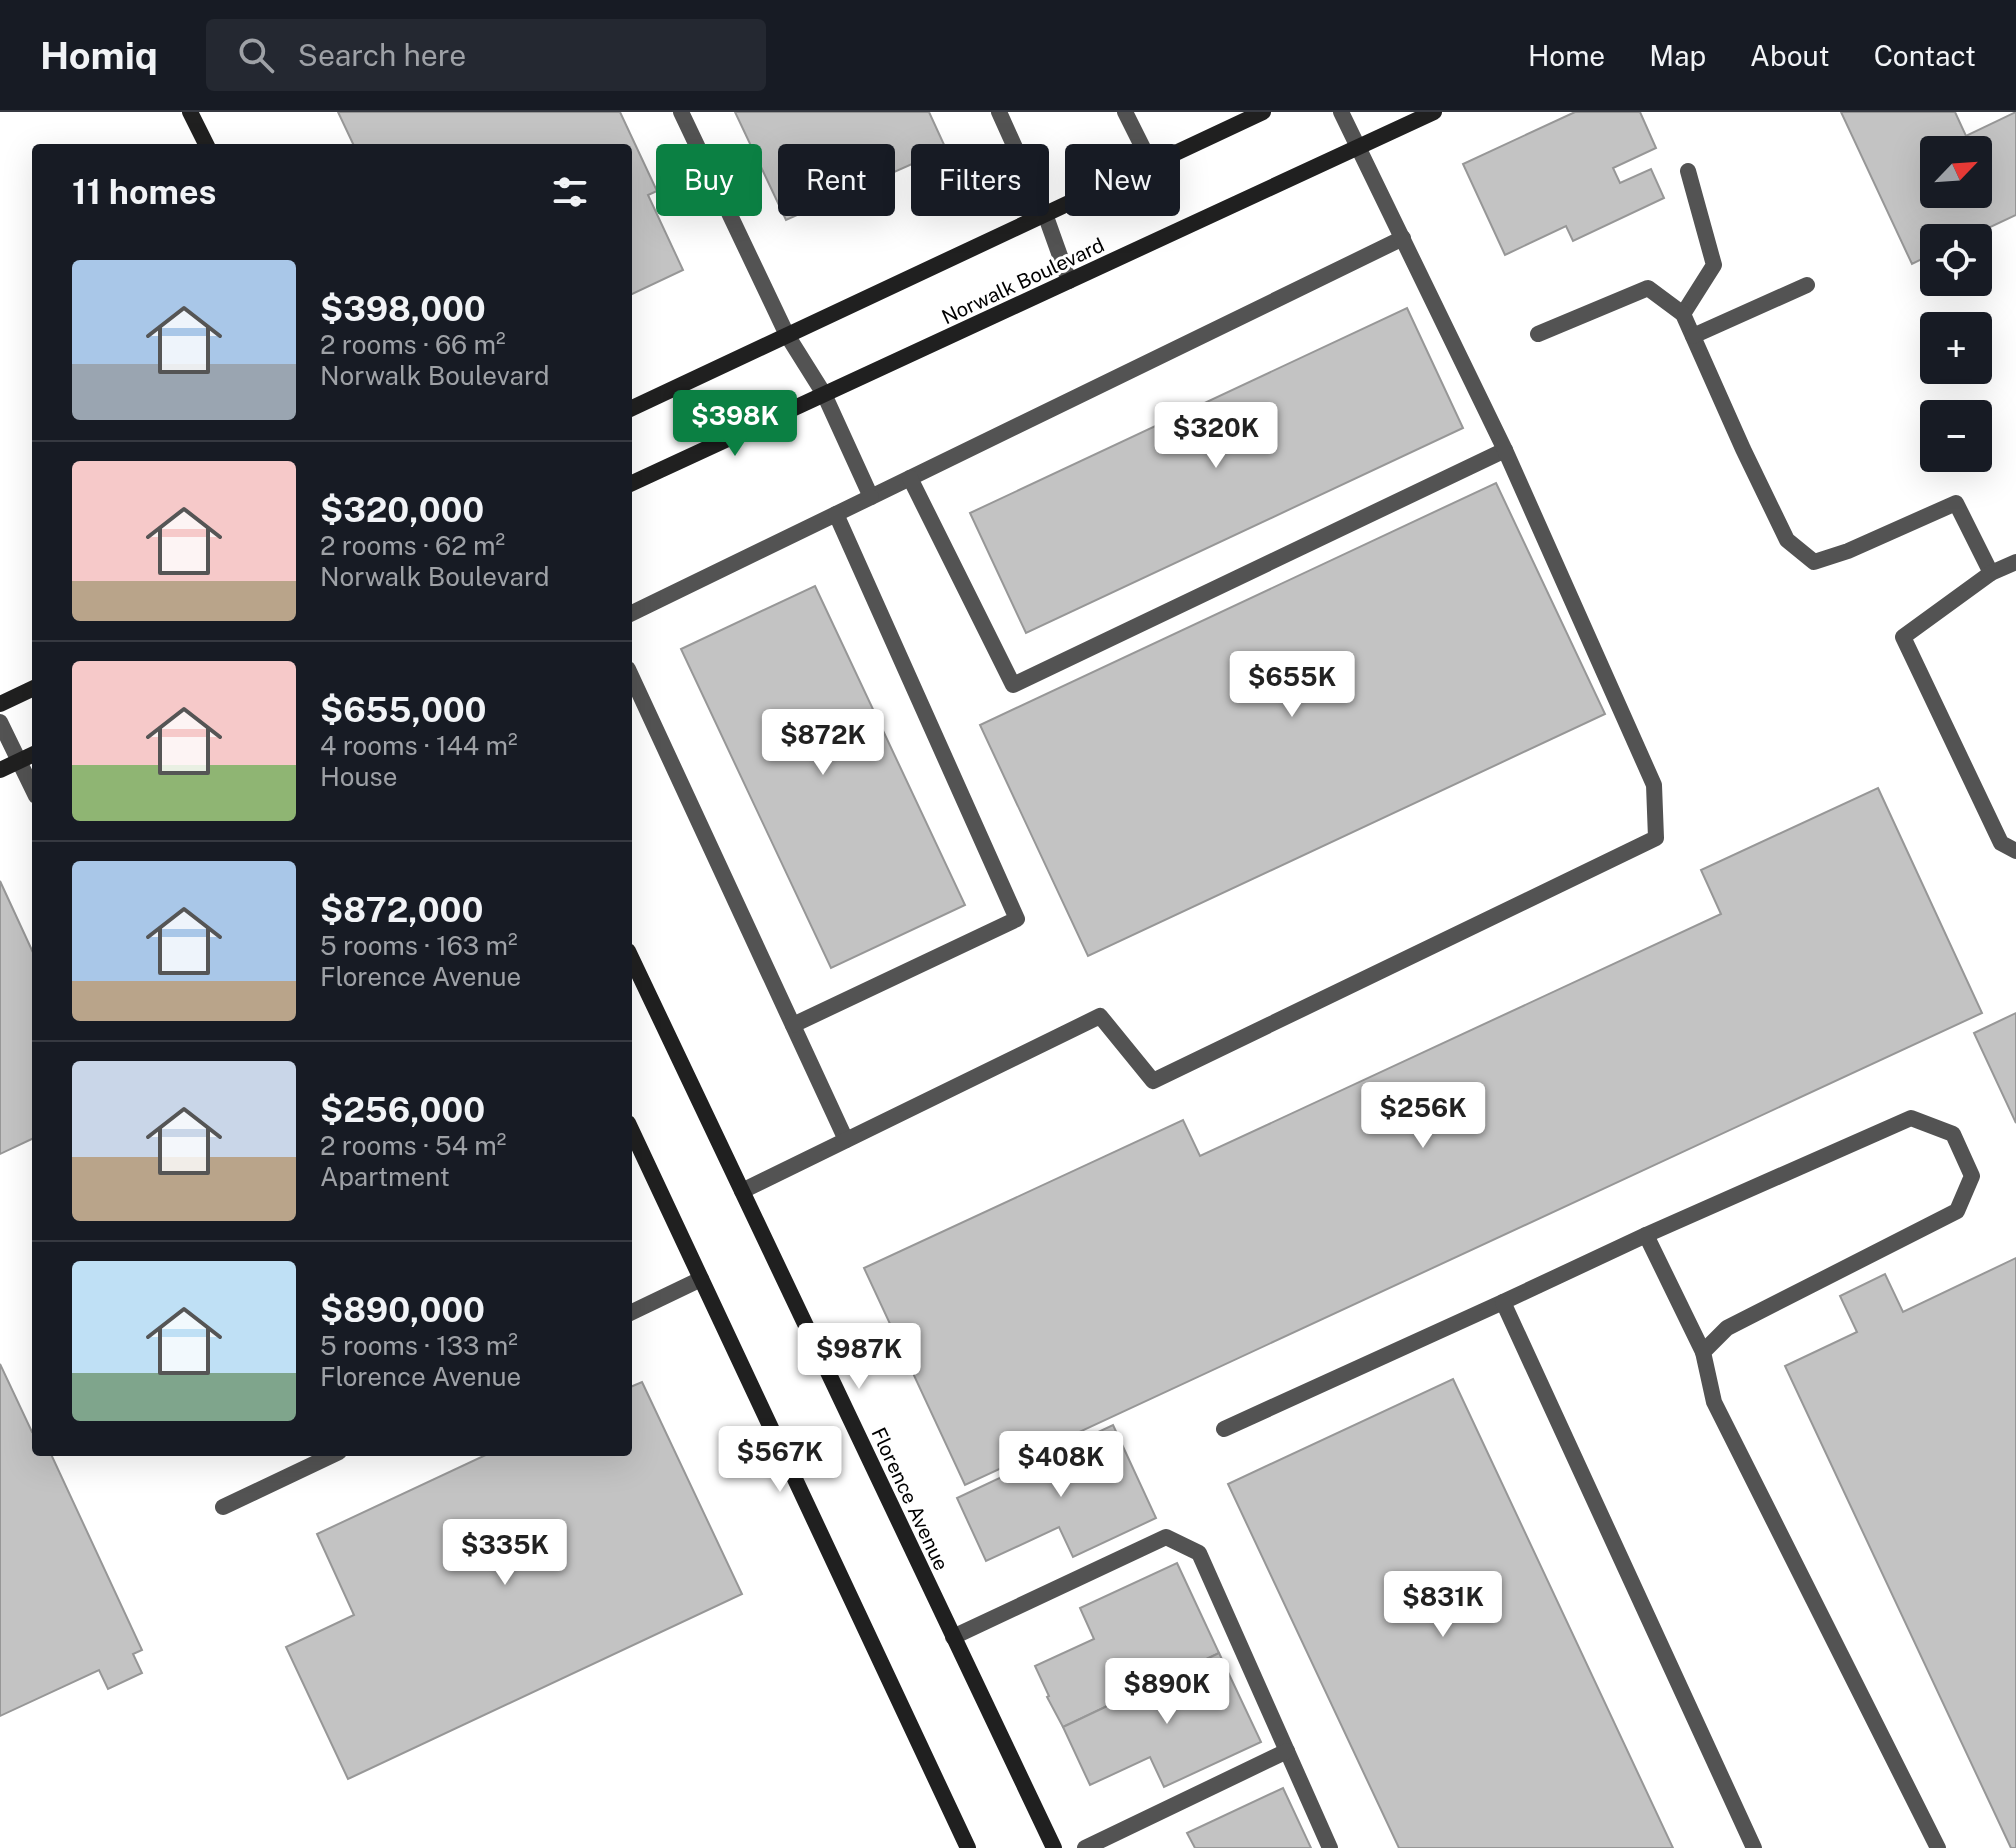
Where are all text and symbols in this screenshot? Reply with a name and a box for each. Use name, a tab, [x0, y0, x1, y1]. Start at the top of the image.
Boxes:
search box	[206, 19, 766, 91]
text: Homiq	[40, 33, 158, 78]
icon: search	[234, 33, 278, 77]
text: Search here	[298, 37, 466, 73]
text: Home	[1528, 39, 1605, 72]
text: Map	[1649, 39, 1706, 72]
text: About	[1750, 39, 1830, 72]
text: Contact	[1874, 39, 1976, 72]
north arrow	[1920, 136, 1992, 208]
map controls	[1920, 136, 1992, 472]
chip: Buy	[656, 144, 762, 216]
chip: Rent	[778, 144, 895, 216]
chip: Filters	[911, 144, 1049, 216]
chip: New	[1065, 144, 1180, 216]
icon: filters	[548, 170, 592, 214]
text: 11 homes	[72, 172, 216, 212]
button: locate	[1920, 224, 1992, 296]
street label: Norwalk Boulevard	[938, 233, 1108, 329]
text: $398,000	[320, 289, 486, 329]
icon: home	[136, 292, 232, 388]
button: +	[1920, 312, 1992, 384]
text: 2 rooms · 66 m²	[320, 329, 506, 360]
text: Norwalk Boulevard	[320, 360, 549, 391]
pin: $398K	[679, 390, 791, 458]
text: $398K	[691, 400, 779, 431]
button: −	[1920, 400, 1992, 472]
pin: $320K	[1160, 402, 1272, 470]
text: $320K	[1173, 412, 1259, 443]
text: $320,000	[320, 490, 484, 530]
icon: home	[136, 493, 232, 589]
text: 2 rooms · 62 m²	[320, 530, 505, 561]
text: Norwalk Boulevard	[320, 561, 549, 592]
pin: $655K	[1236, 651, 1348, 719]
text: $655K	[1248, 661, 1336, 692]
text: $655,000	[320, 690, 486, 730]
icon: home	[136, 693, 232, 789]
pin: $872K	[767, 709, 879, 777]
text: $872K	[780, 719, 866, 750]
text: 4 rooms · 144 m²	[320, 730, 518, 761]
text: House	[320, 761, 397, 792]
text: $872,000	[320, 890, 483, 930]
icon: home	[136, 893, 232, 989]
text: 5 rooms · 163 m²	[320, 930, 518, 961]
text: Florence Avenue	[320, 961, 521, 992]
pin: $256K	[1367, 1082, 1479, 1150]
text: $256,000	[320, 1090, 485, 1130]
text: $256K	[1379, 1092, 1467, 1123]
icon: home	[136, 1093, 232, 1189]
text: 2 rooms · 54 m²	[320, 1130, 506, 1161]
text: Apartment	[320, 1161, 450, 1192]
text: $890,000	[320, 1290, 485, 1330]
icon: home	[136, 1293, 232, 1389]
pin: $987K	[803, 1323, 915, 1391]
text: 5 rooms · 133 m²	[320, 1330, 518, 1361]
text: $987K	[816, 1333, 902, 1364]
text: Florence Avenue	[320, 1361, 521, 1392]
street label: Florence Avenue	[866, 1424, 954, 1574]
pin: $567K	[724, 1426, 836, 1494]
pin: $408K	[1005, 1431, 1117, 1499]
text: $567K	[737, 1436, 823, 1467]
text: $408K	[1017, 1441, 1105, 1472]
pin: $335K	[449, 1519, 561, 1587]
text: $335K	[461, 1529, 549, 1560]
pin: $831K	[1387, 1571, 1499, 1639]
text: $831K	[1402, 1581, 1484, 1612]
pin: $890K	[1111, 1658, 1223, 1726]
text: $890K	[1123, 1668, 1211, 1699]

